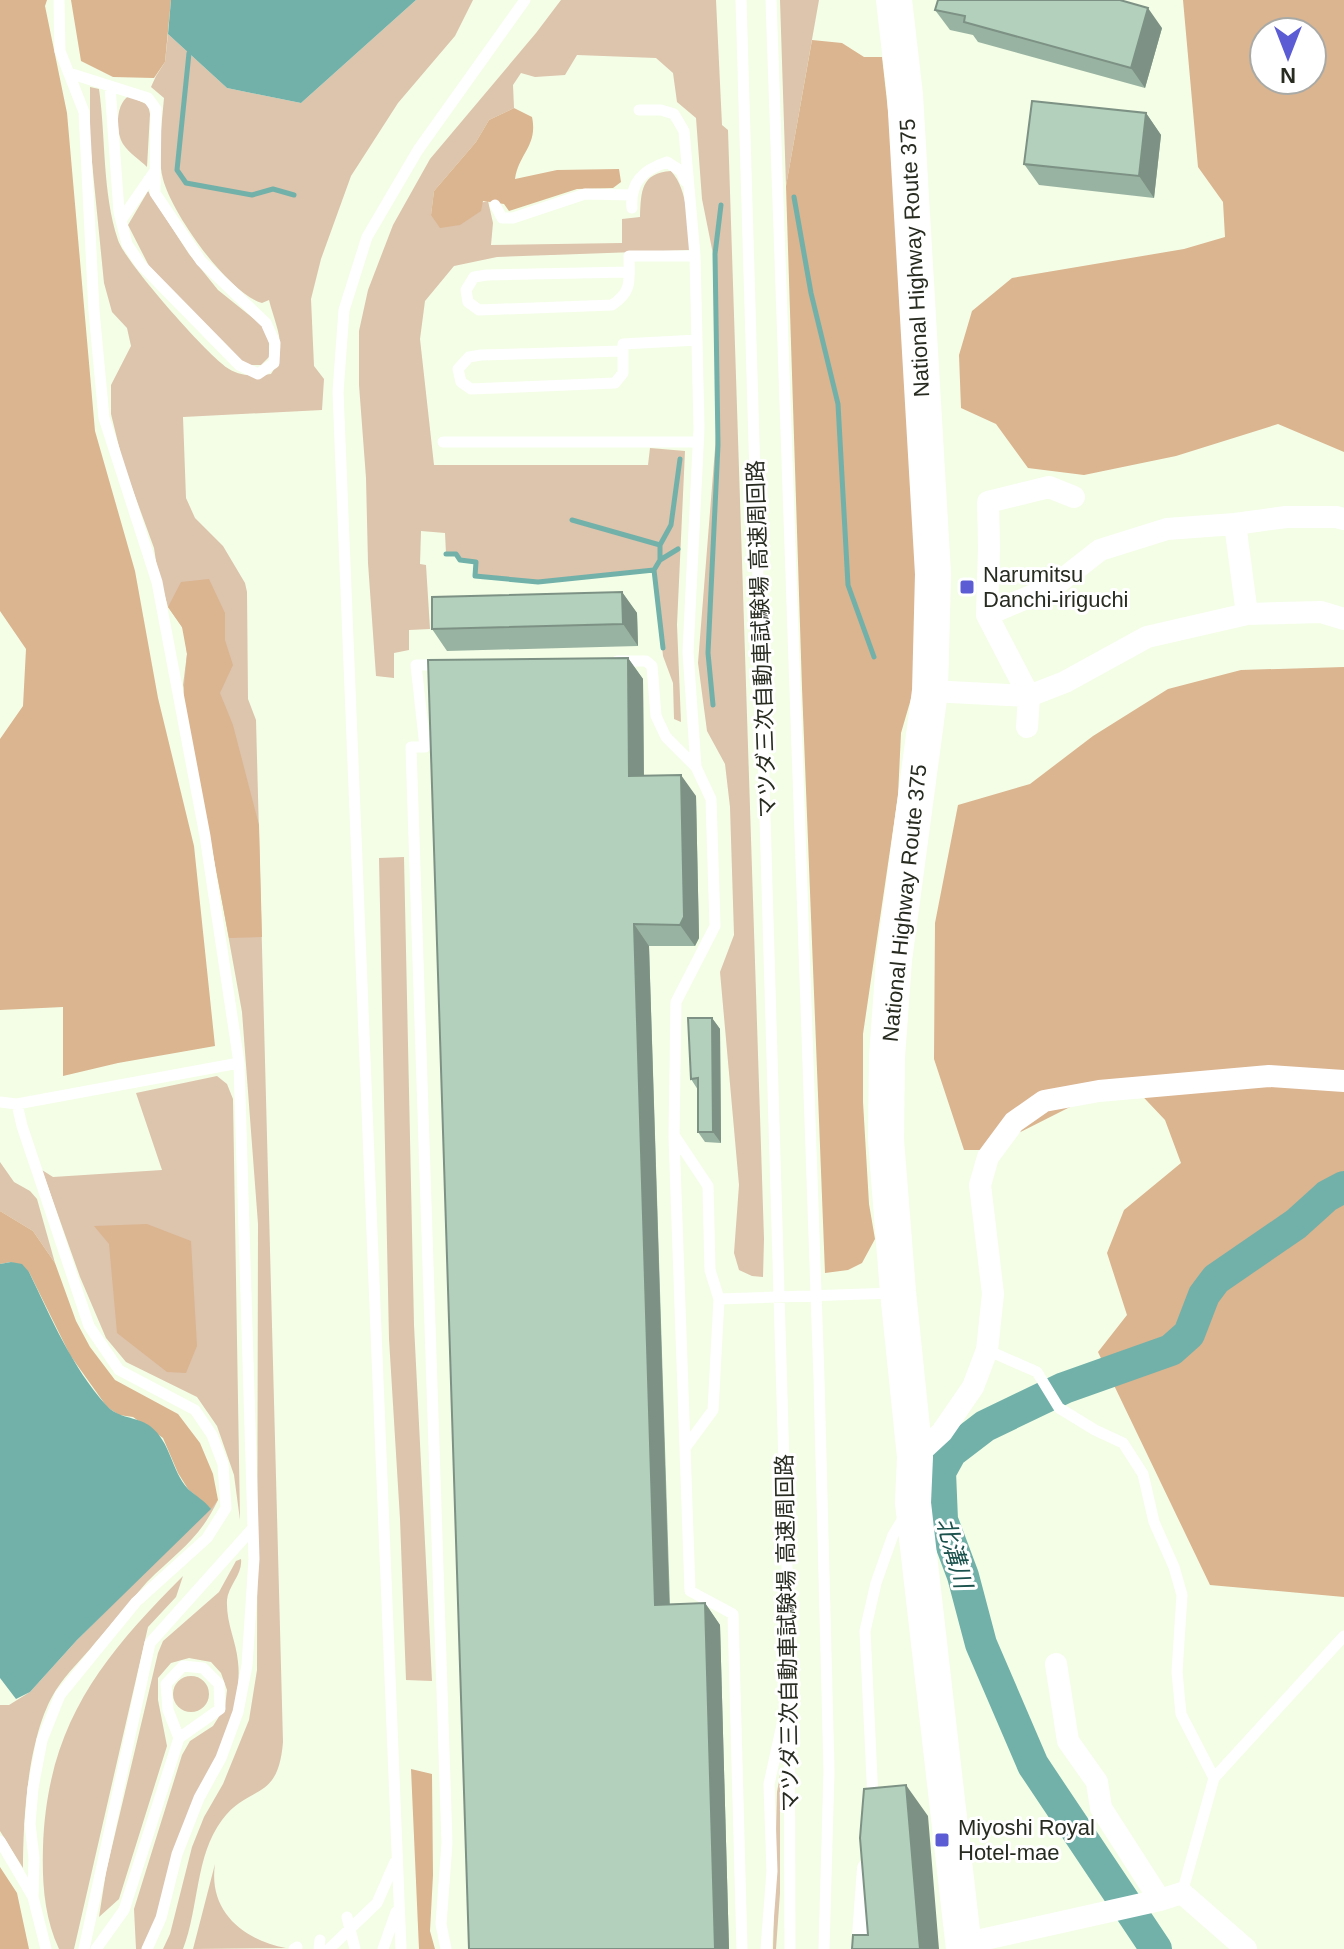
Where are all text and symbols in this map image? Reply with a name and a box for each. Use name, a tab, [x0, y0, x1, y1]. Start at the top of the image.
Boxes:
north arrow	[1248, 16, 1328, 96]
text: N	[1280, 63, 1296, 88]
street label: National Highway Route 375	[895, 118, 934, 398]
street label: マツダ三次自動車試験場 高速周回路	[743, 460, 780, 818]
place label: Narumitsu Danchi-iriguchi	[983, 562, 1129, 612]
marker: Narumitsu Danchi-iriguchi	[958, 578, 976, 596]
street label: National Highway Route 375	[877, 763, 932, 1043]
street label: マツダ三次自動車試験場 高速周回路	[772, 1454, 803, 1812]
water label: 北溝川	[932, 1515, 978, 1594]
place label: Miyoshi Royal Hotel-mae	[958, 1815, 1095, 1865]
marker: Miyoshi Royal Hotel-mae	[933, 1831, 951, 1849]

